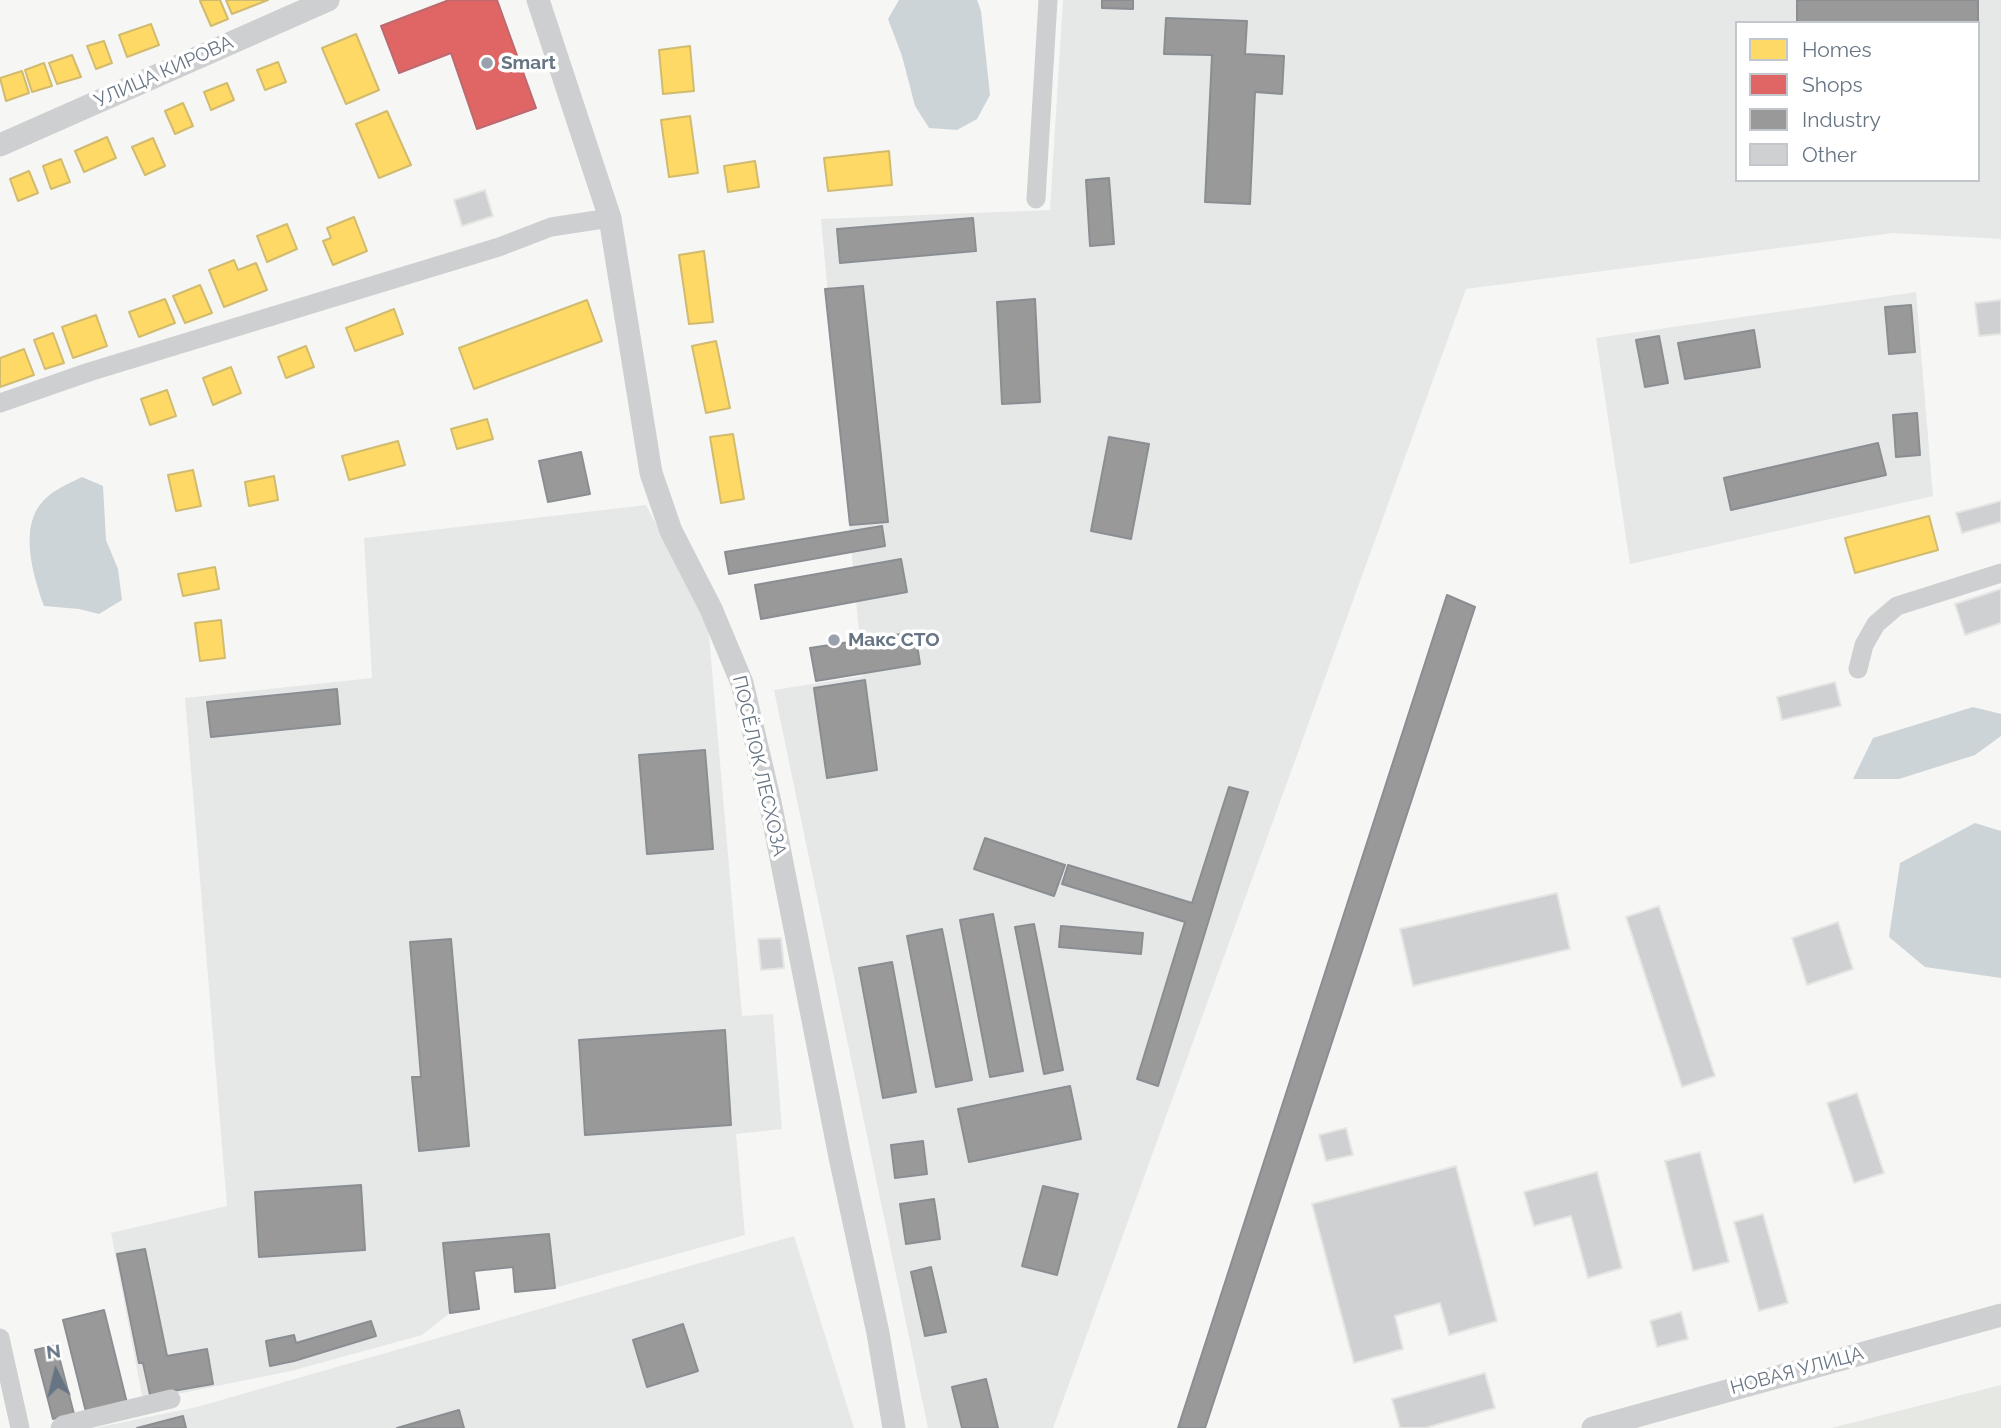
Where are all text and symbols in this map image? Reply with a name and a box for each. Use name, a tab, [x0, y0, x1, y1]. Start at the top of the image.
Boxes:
legend	[1735, 21, 1980, 182]
street label: УЛИЦА КИРОВА	[91, 31, 237, 113]
text: Homes	[1802, 37, 1872, 62]
place label: Smart	[501, 52, 556, 74]
marker: Smart	[479, 55, 495, 71]
text: Shops	[1802, 72, 1863, 97]
text: Industry	[1802, 107, 1881, 132]
text: Other	[1802, 142, 1857, 167]
place label: Макс СТО	[848, 629, 940, 651]
marker: Макс СТО	[826, 632, 842, 648]
street label: ПОСЁЛОК ЛЕСХОЗА	[727, 673, 791, 859]
north arrow	[21, 1337, 91, 1407]
text: N	[45, 1339, 62, 1363]
street label: НОВАЯ УЛИЦА	[1728, 1342, 1866, 1400]

